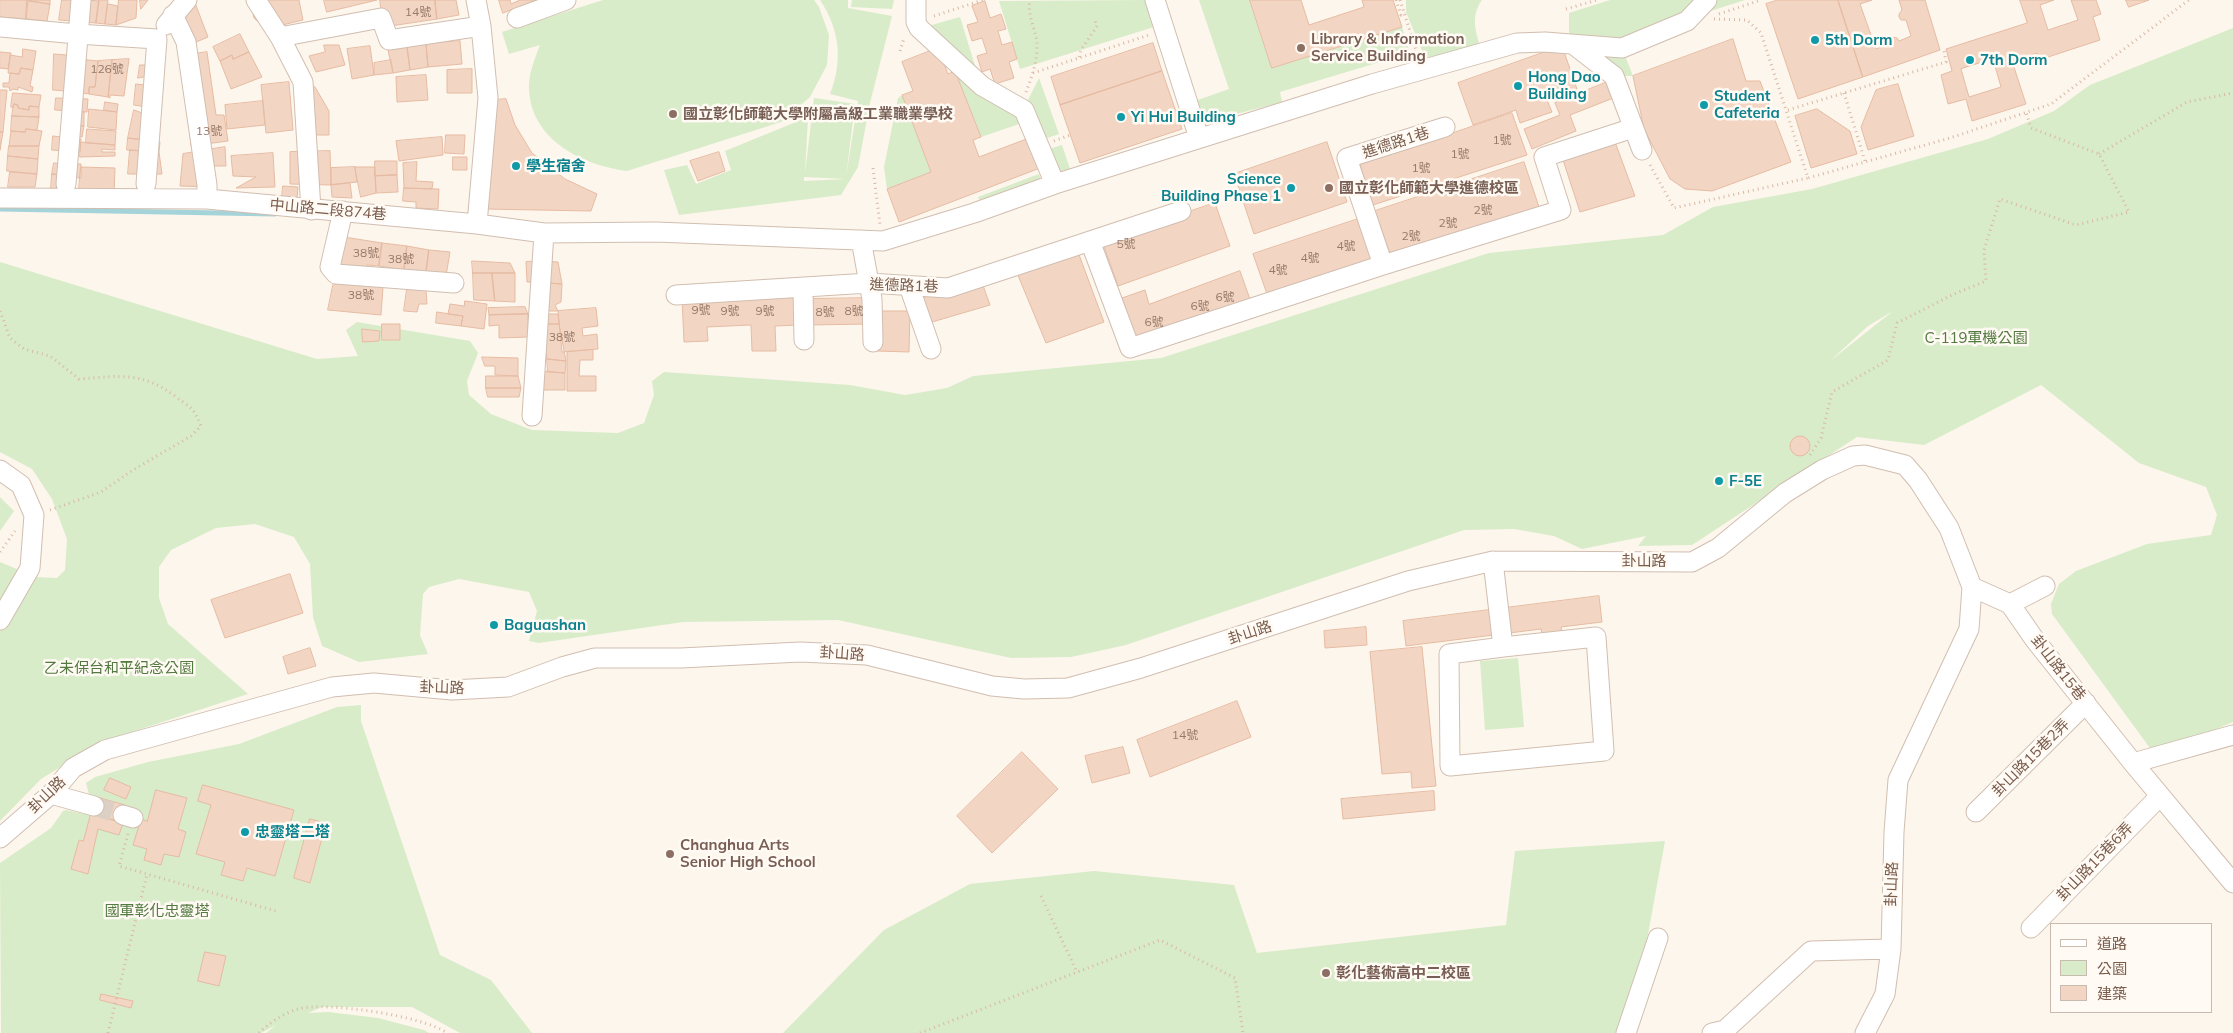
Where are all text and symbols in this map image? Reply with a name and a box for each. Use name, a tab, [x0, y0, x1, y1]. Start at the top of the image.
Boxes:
house number: 14號	[405, 5, 431, 19]
place label: Library & Information Service Building	[1311, 30, 1464, 65]
place label: 5th Dorm	[1825, 31, 1893, 49]
marker: 5th Dorm	[1809, 34, 1821, 46]
marker: Library & Information Service Building	[1295, 42, 1307, 54]
place label: 7th Dorm	[1980, 51, 2048, 69]
marker: 7th Dorm	[1964, 54, 1976, 66]
house number: 126號	[90, 62, 124, 76]
place label: Hong Dao Building	[1528, 68, 1601, 103]
marker: Hong Dao Building	[1512, 80, 1524, 92]
place label: Student Cafeteria	[1714, 87, 1780, 122]
marker: Student Cafeteria	[1698, 99, 1710, 111]
place label: 國立彰化師範大學附屬高級工業職業學校	[683, 105, 953, 123]
marker: 國立彰化師範大學附屬高級工業職業學校	[667, 108, 679, 120]
place label: Yi Hui Building	[1131, 108, 1236, 126]
marker: Yi Hui Building	[1115, 111, 1127, 123]
house number: 13號	[196, 124, 222, 138]
street label: 進德路1巷	[1360, 124, 1432, 162]
house number: 1號	[1492, 133, 1512, 147]
house number: 1號	[1450, 147, 1470, 161]
place label: 學生宿舍	[526, 157, 586, 175]
marker: 學生宿舍	[510, 160, 522, 172]
house number: 1號	[1411, 161, 1431, 175]
place label: Science Building Phase 1	[1161, 170, 1281, 205]
place label: 國立彰化師範大學進德校區	[1339, 179, 1519, 197]
marker: Science Building Phase 1	[1285, 182, 1297, 194]
marker: 國立彰化師範大學進德校區	[1323, 182, 1335, 194]
street label: 中山路二段874巷	[269, 196, 387, 224]
house number: 2號	[1473, 203, 1493, 217]
house number: 2號	[1438, 216, 1458, 230]
house number: 2號	[1401, 229, 1421, 243]
house number: 5號	[1116, 237, 1136, 251]
house number: 4號	[1336, 239, 1356, 253]
house number: 38號	[353, 246, 379, 260]
house number: 4號	[1300, 251, 1320, 265]
house number: 38號	[388, 252, 414, 266]
house number: 4號	[1268, 263, 1288, 277]
street label: 進德路1巷	[869, 276, 939, 296]
house number: 38號	[348, 288, 374, 302]
house number: 6號	[1215, 290, 1235, 304]
house number: 6號	[1190, 299, 1210, 313]
house number: 9號	[691, 303, 711, 317]
house number: 9號	[720, 304, 740, 318]
house number: 9號	[755, 304, 775, 318]
house number: 8號	[844, 304, 864, 318]
house number: 8號	[815, 305, 835, 319]
house number: 6號	[1144, 315, 1164, 329]
park label: C-119軍機公園	[1924, 329, 2028, 347]
house number: 38號	[549, 330, 575, 344]
place label: F-5E	[1729, 472, 1762, 490]
marker: F-5E	[1713, 475, 1725, 487]
street label: 卦山路	[1622, 552, 1666, 570]
place label: Baguashan	[504, 616, 586, 634]
street label: 卦山路	[1226, 617, 1274, 649]
marker: Baguashan	[488, 619, 500, 631]
street label: 卦山路15巷	[2027, 632, 2089, 704]
street label: 卦山路	[819, 643, 865, 665]
park label: 乙未保台和平紀念公園	[44, 659, 194, 677]
street label: 卦山路	[419, 678, 465, 698]
street label: 卦山路15巷2弄	[1989, 716, 2073, 800]
house number: 14號	[1172, 728, 1198, 742]
street label: 卦山路	[25, 773, 69, 817]
street label: 卦山路15巷6弄	[2053, 819, 2137, 905]
place label: 忠靈塔二塔	[255, 823, 330, 841]
marker: 忠靈塔二塔	[239, 826, 251, 838]
place label: Changhua Arts Senior High School	[680, 836, 816, 871]
marker: Changhua Arts Senior High School	[664, 848, 676, 860]
street label: 卦山路	[1882, 861, 1902, 907]
park label: 國軍彰化忠靈塔	[105, 902, 209, 920]
legend	[2050, 923, 2213, 1013]
text: 道路	[2097, 934, 2127, 953]
text: 公園	[2097, 959, 2127, 978]
place label: 彰化藝術高中二校區	[1336, 964, 1471, 982]
marker: 彰化藝術高中二校區	[1320, 967, 1332, 979]
text: 建築	[2097, 984, 2127, 1003]

